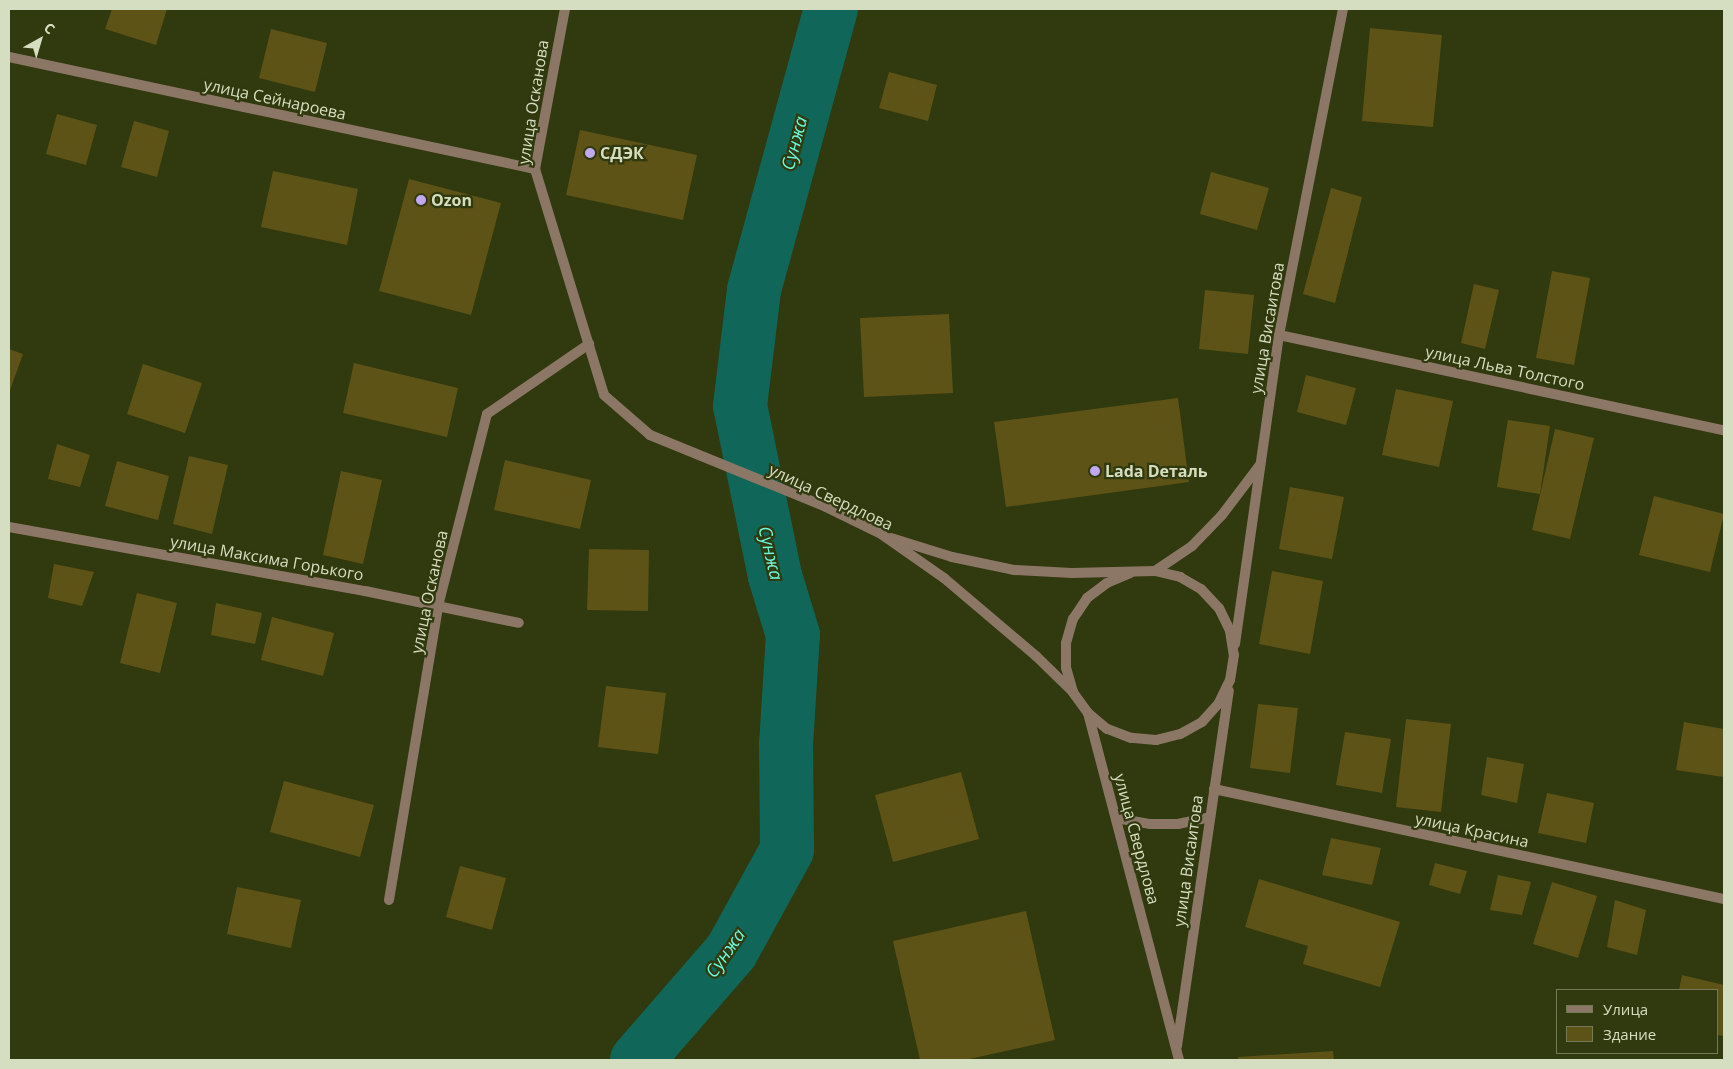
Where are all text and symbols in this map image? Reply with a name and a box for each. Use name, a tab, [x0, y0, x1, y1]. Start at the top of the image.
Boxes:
north arrow	[15, 15, 65, 65]
text: С	[40, 18, 59, 38]
street label: улица Осканова	[514, 39, 552, 165]
street label: улица Сейнароева	[202, 75, 348, 123]
water label: Сунжа	[776, 114, 812, 172]
place label: СДЭК	[600, 143, 644, 163]
marker: СДЭК	[584, 147, 596, 159]
place label: Ozon	[431, 190, 472, 210]
marker: Ozon	[415, 194, 427, 206]
street label: улица Висаитова	[1246, 261, 1288, 395]
street label: улица Льва Толстого	[1424, 342, 1586, 394]
street label: улица Свердлова	[766, 460, 896, 534]
place label: Lada Dеталь	[1105, 461, 1208, 481]
marker: Lada Dеталь	[1089, 465, 1101, 477]
water label: Сунжа	[754, 524, 788, 582]
street label: улица Осканова	[407, 529, 451, 655]
street label: улица Максима Горького	[169, 532, 365, 584]
street label: улица Свердлова	[1110, 772, 1164, 906]
street label: улица Висаитова	[1169, 794, 1207, 928]
street label: улица Красина	[1413, 809, 1531, 851]
water label: Сунжа	[700, 924, 750, 982]
legend	[1556, 989, 1718, 1054]
text: Улица	[1603, 999, 1648, 1019]
text: Здание	[1603, 1024, 1656, 1044]

